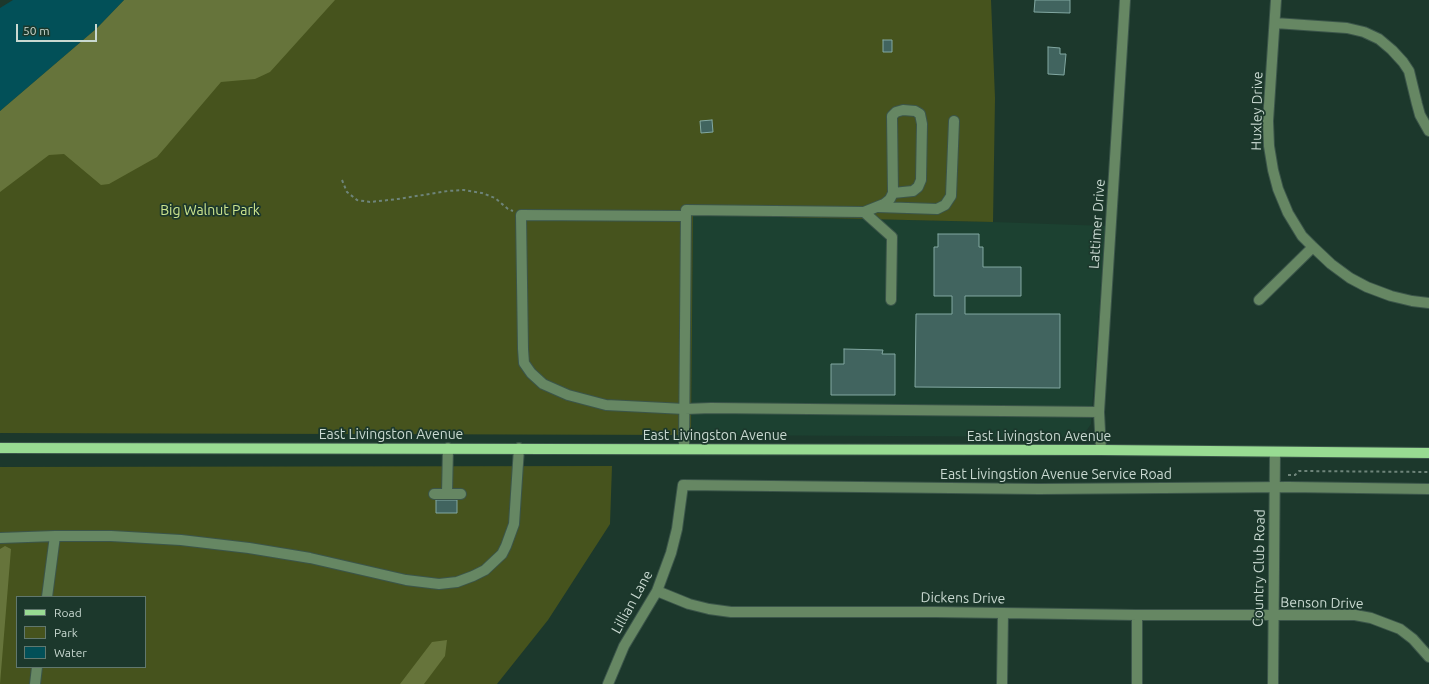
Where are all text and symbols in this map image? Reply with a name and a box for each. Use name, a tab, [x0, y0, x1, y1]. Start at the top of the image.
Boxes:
scale bar	[18, 16, 99, 42]
text: 50 m	[23, 24, 50, 37]
street label: Huxley Drive	[1248, 71, 1266, 151]
street label: Lattimer Drive	[1085, 178, 1109, 270]
park label: Big Walnut Park	[160, 202, 260, 218]
street label: East Livingston Avenue	[319, 426, 463, 442]
street label: East Livingston Avenue	[643, 427, 787, 443]
street label: East Livingston Avenue	[967, 428, 1111, 444]
street label: East Livingstion Avenue Service Road	[940, 466, 1172, 482]
street label: Country Club Road	[1250, 509, 1268, 627]
street label: Lillian Lane	[608, 567, 656, 637]
street label: Dickens Drive	[920, 589, 1006, 607]
street label: Benson Drive	[1280, 594, 1364, 612]
legend	[16, 596, 146, 668]
text: Road	[54, 606, 82, 619]
text: Park	[54, 626, 78, 639]
text: Water	[54, 646, 87, 659]

